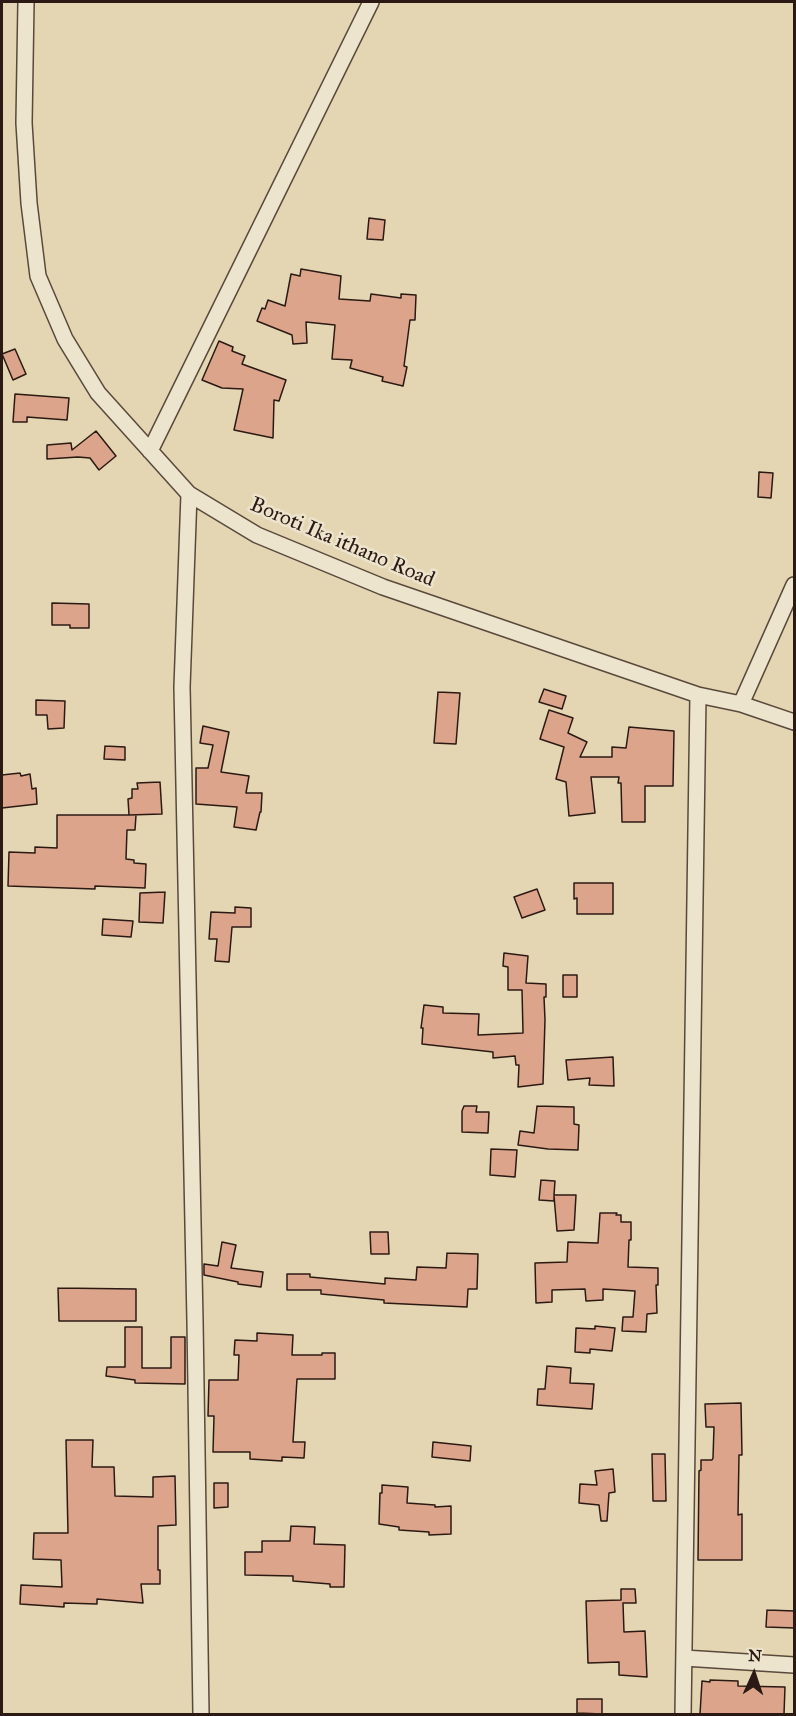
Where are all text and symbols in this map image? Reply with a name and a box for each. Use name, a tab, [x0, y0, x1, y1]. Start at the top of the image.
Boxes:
street label: Boroti Ika ithano Road	[246, 493, 438, 593]
north arrow	[724, 1644, 784, 1704]
text: N	[748, 1646, 762, 1665]

